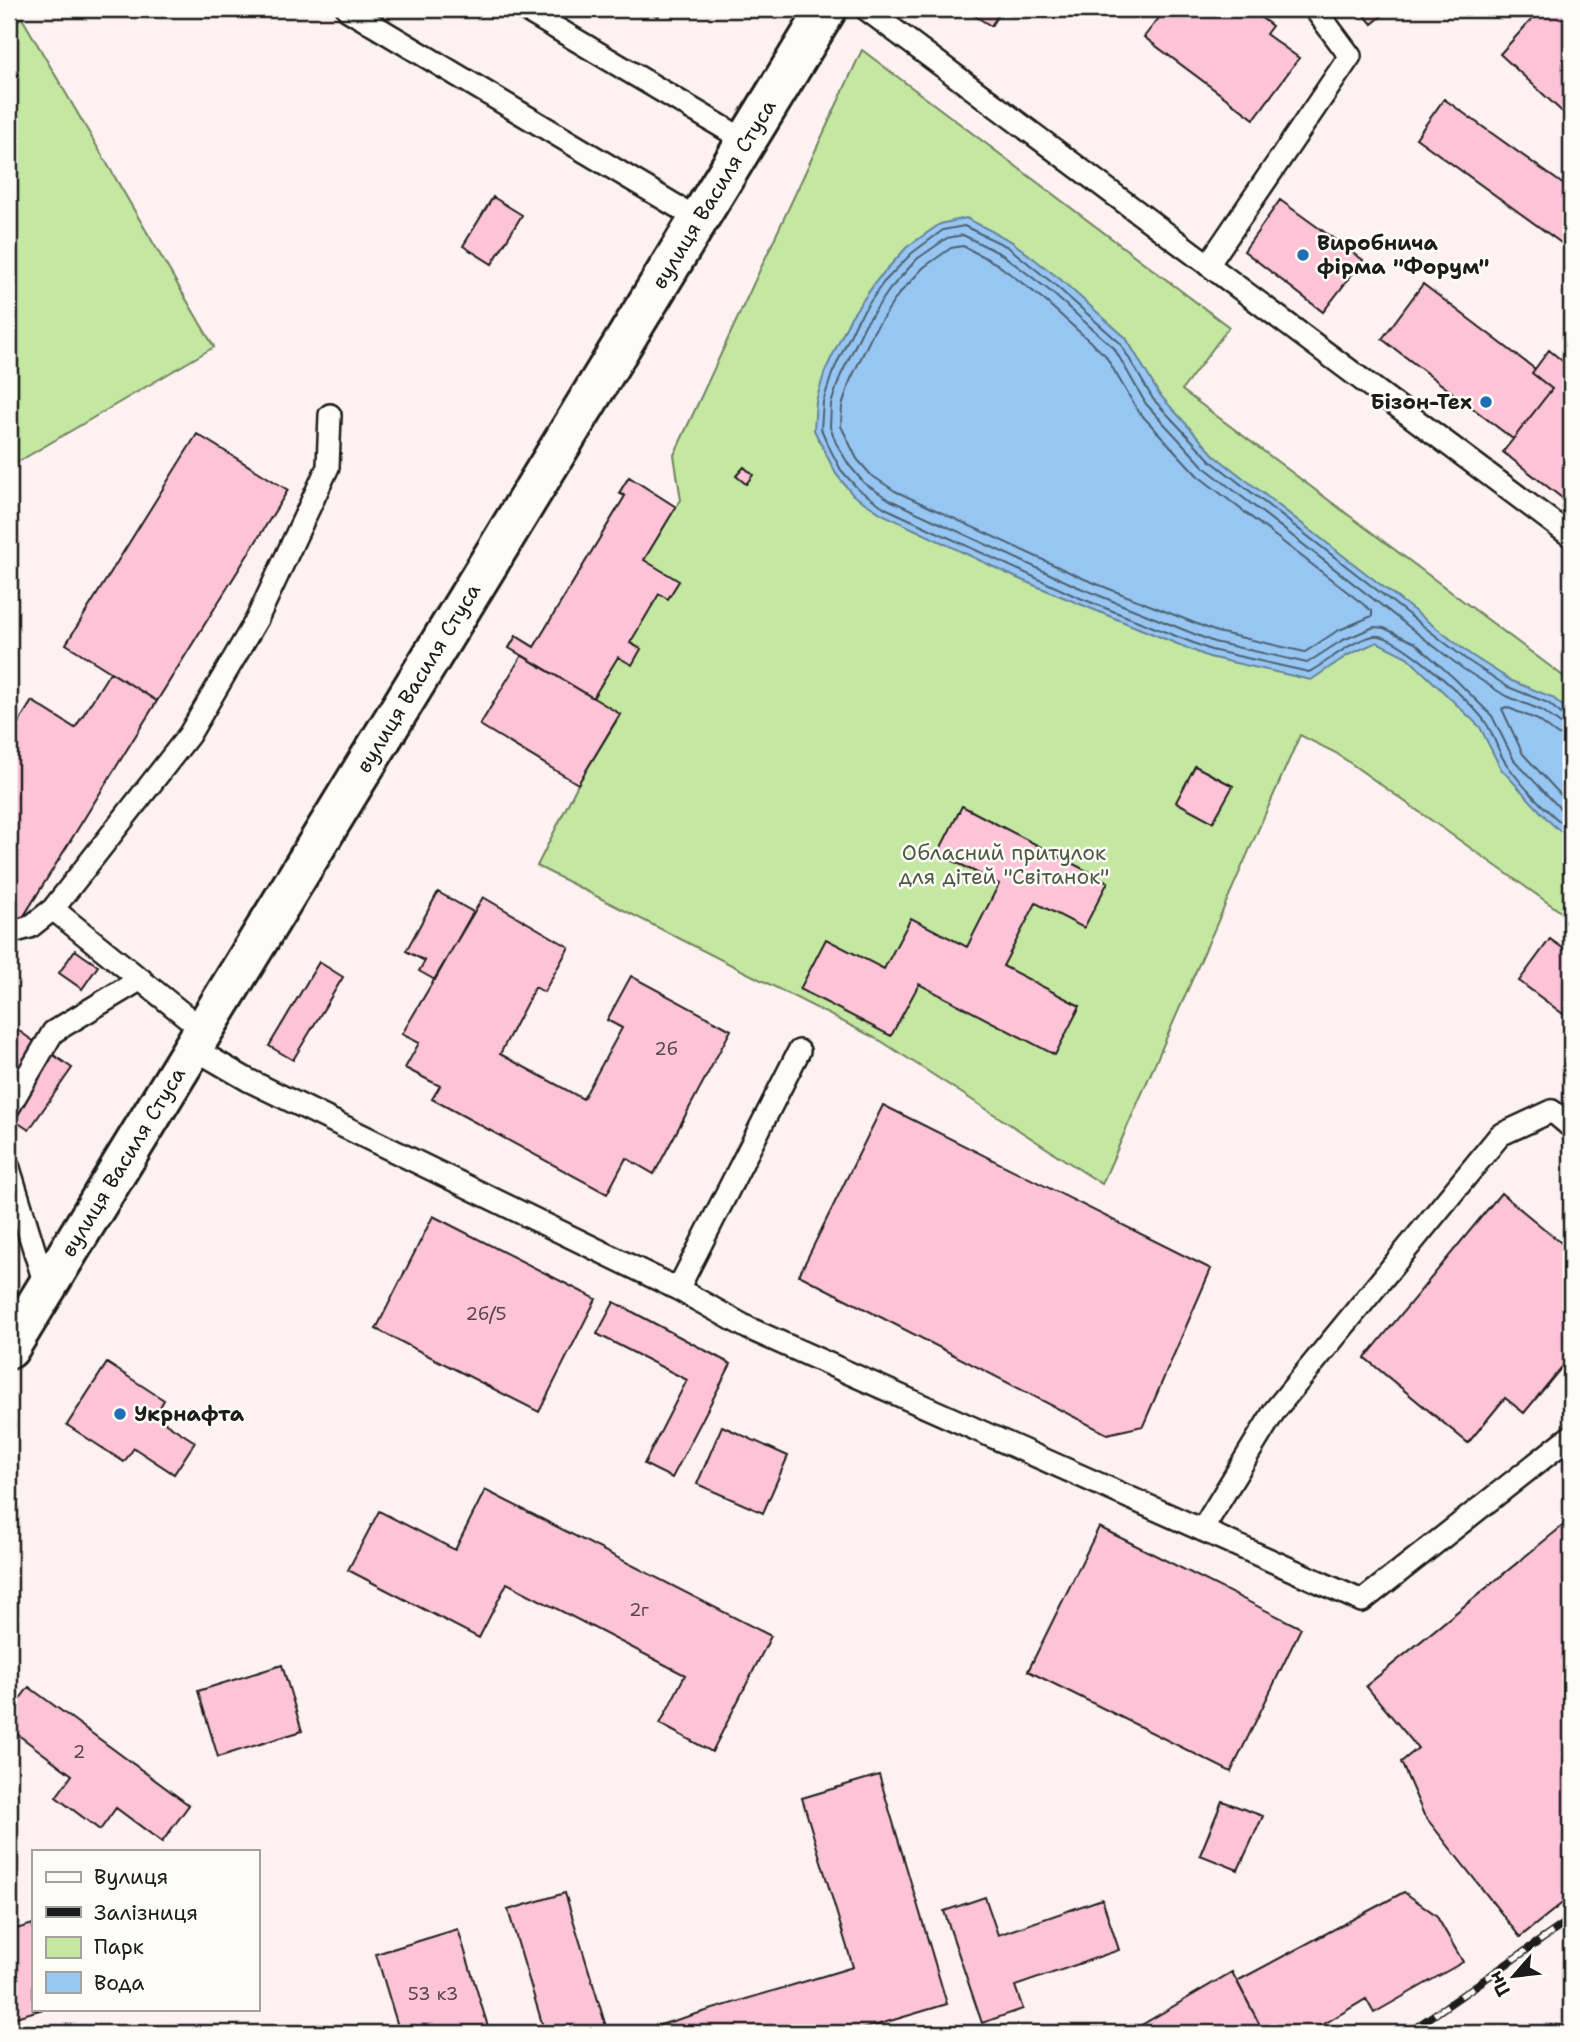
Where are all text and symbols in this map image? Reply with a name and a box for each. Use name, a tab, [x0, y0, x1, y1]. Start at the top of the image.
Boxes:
street label: вулиця Василя Стуса	[645, 94, 783, 294]
place label: Виробнича фірма "Форум"	[1317, 229, 1489, 281]
marker: Виробнича фірма "Форум"	[1295, 247, 1311, 263]
place label: Бізон-Тех	[1370, 388, 1472, 416]
marker: Бізон-Тех	[1478, 394, 1494, 410]
street label: вулиця Василя Стуса	[350, 578, 487, 778]
park label: Обласний притулок для дітей "Світанок"	[899, 839, 1109, 891]
house number: 2б	[654, 1037, 678, 1061]
street label: вулиця Василя Стуса	[55, 1062, 192, 1262]
house number: 2б/5	[465, 1302, 507, 1326]
place label: Укрнафта	[134, 1400, 245, 1428]
marker: Укрнафта	[112, 1406, 128, 1422]
house number: 2г	[629, 1598, 649, 1622]
house number: 2	[73, 1740, 85, 1764]
legend	[32, 1850, 259, 2010]
text: Вулиця	[94, 1863, 168, 1891]
text: Залізниця	[94, 1899, 198, 1927]
text: Парк	[94, 1933, 144, 1961]
north arrow	[1478, 1940, 1548, 2010]
text: Пн	[1483, 1967, 1516, 2001]
text: Вода	[94, 1969, 144, 1997]
house number: 53 к3	[408, 1982, 458, 2006]

